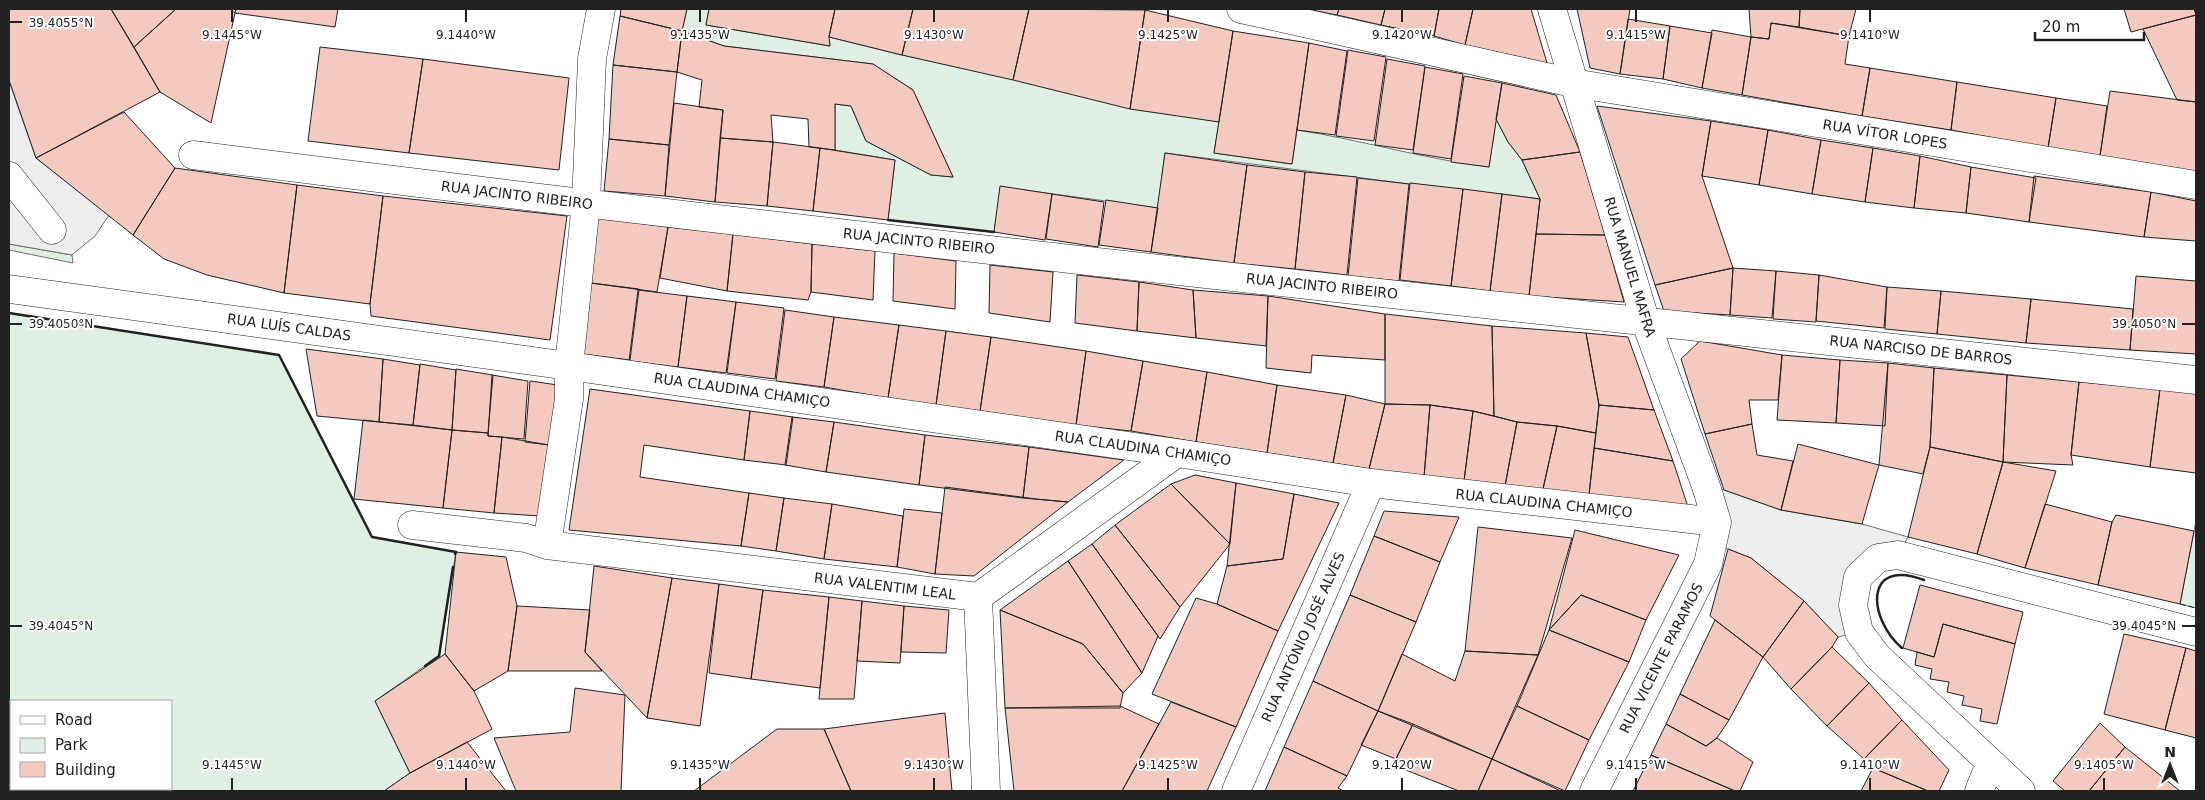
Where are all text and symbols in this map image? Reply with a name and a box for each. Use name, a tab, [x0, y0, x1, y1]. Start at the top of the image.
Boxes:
scale bar	[2035, 10, 2144, 42]
text: 39.4055°N	[29, 16, 93, 30]
text: 20 m	[2042, 18, 2080, 36]
text: 9.1445°W	[202, 28, 262, 42]
text: 9.1440°W	[436, 28, 496, 42]
text: 9.1435°W	[670, 28, 730, 42]
text: 9.1430°W	[904, 28, 964, 42]
text: 9.1425°W	[1138, 28, 1198, 42]
text: 9.1420°W	[1372, 28, 1432, 42]
text: 9.1415°W	[1606, 28, 1666, 42]
text: 9.1410°W	[1840, 28, 1900, 42]
street label: RUA VÍTOR LOPES	[1822, 116, 1949, 152]
street label: RUA JACINTO RIBEIRO	[440, 178, 594, 212]
street label: RUA MANUEL MAFRA	[1601, 195, 1659, 340]
street label: RUA JACINTO RIBEIRO	[842, 225, 996, 257]
street label: RUA JACINTO RIBEIRO	[1245, 270, 1399, 302]
street label: RUA LUÍS CALDAS	[226, 310, 352, 344]
text: 39.4050°N	[29, 317, 93, 331]
text: 39.4050°N	[2112, 317, 2176, 331]
street label: RUA NARCISO DE BARROS	[1829, 332, 2013, 368]
street label: RUA CLAUDINA CHAMIÇO	[653, 370, 831, 410]
street label: RUA CLAUDINA CHAMIÇO	[1054, 428, 1232, 468]
street label: RUA CLAUDINA CHAMIÇO	[1455, 486, 1633, 520]
street label: RUA ANTÓNIO JOSÉ ALVES	[1257, 549, 1348, 724]
street label: RUA VALENTIM LEAL	[813, 569, 957, 603]
street label: RUA VICENTE PARAMOS	[1616, 580, 1706, 736]
text: 39.4045°N	[29, 619, 93, 633]
text: 39.4045°N	[2112, 619, 2176, 633]
legend	[10, 700, 172, 790]
text: Road	[55, 711, 93, 729]
text: Park	[55, 736, 88, 754]
north arrow	[2145, 740, 2195, 790]
text: N	[2164, 744, 2176, 760]
text: 9.1445°W	[202, 758, 262, 772]
text: 9.1440°W	[436, 758, 496, 772]
text: 9.1435°W	[670, 758, 730, 772]
text: 9.1430°W	[904, 758, 964, 772]
text: 9.1425°W	[1138, 758, 1198, 772]
text: 9.1420°W	[1372, 758, 1432, 772]
text: 9.1415°W	[1606, 758, 1666, 772]
text: 9.1410°W	[1840, 758, 1900, 772]
text: 9.1405°W	[2074, 758, 2134, 772]
text: Building	[55, 761, 116, 779]

